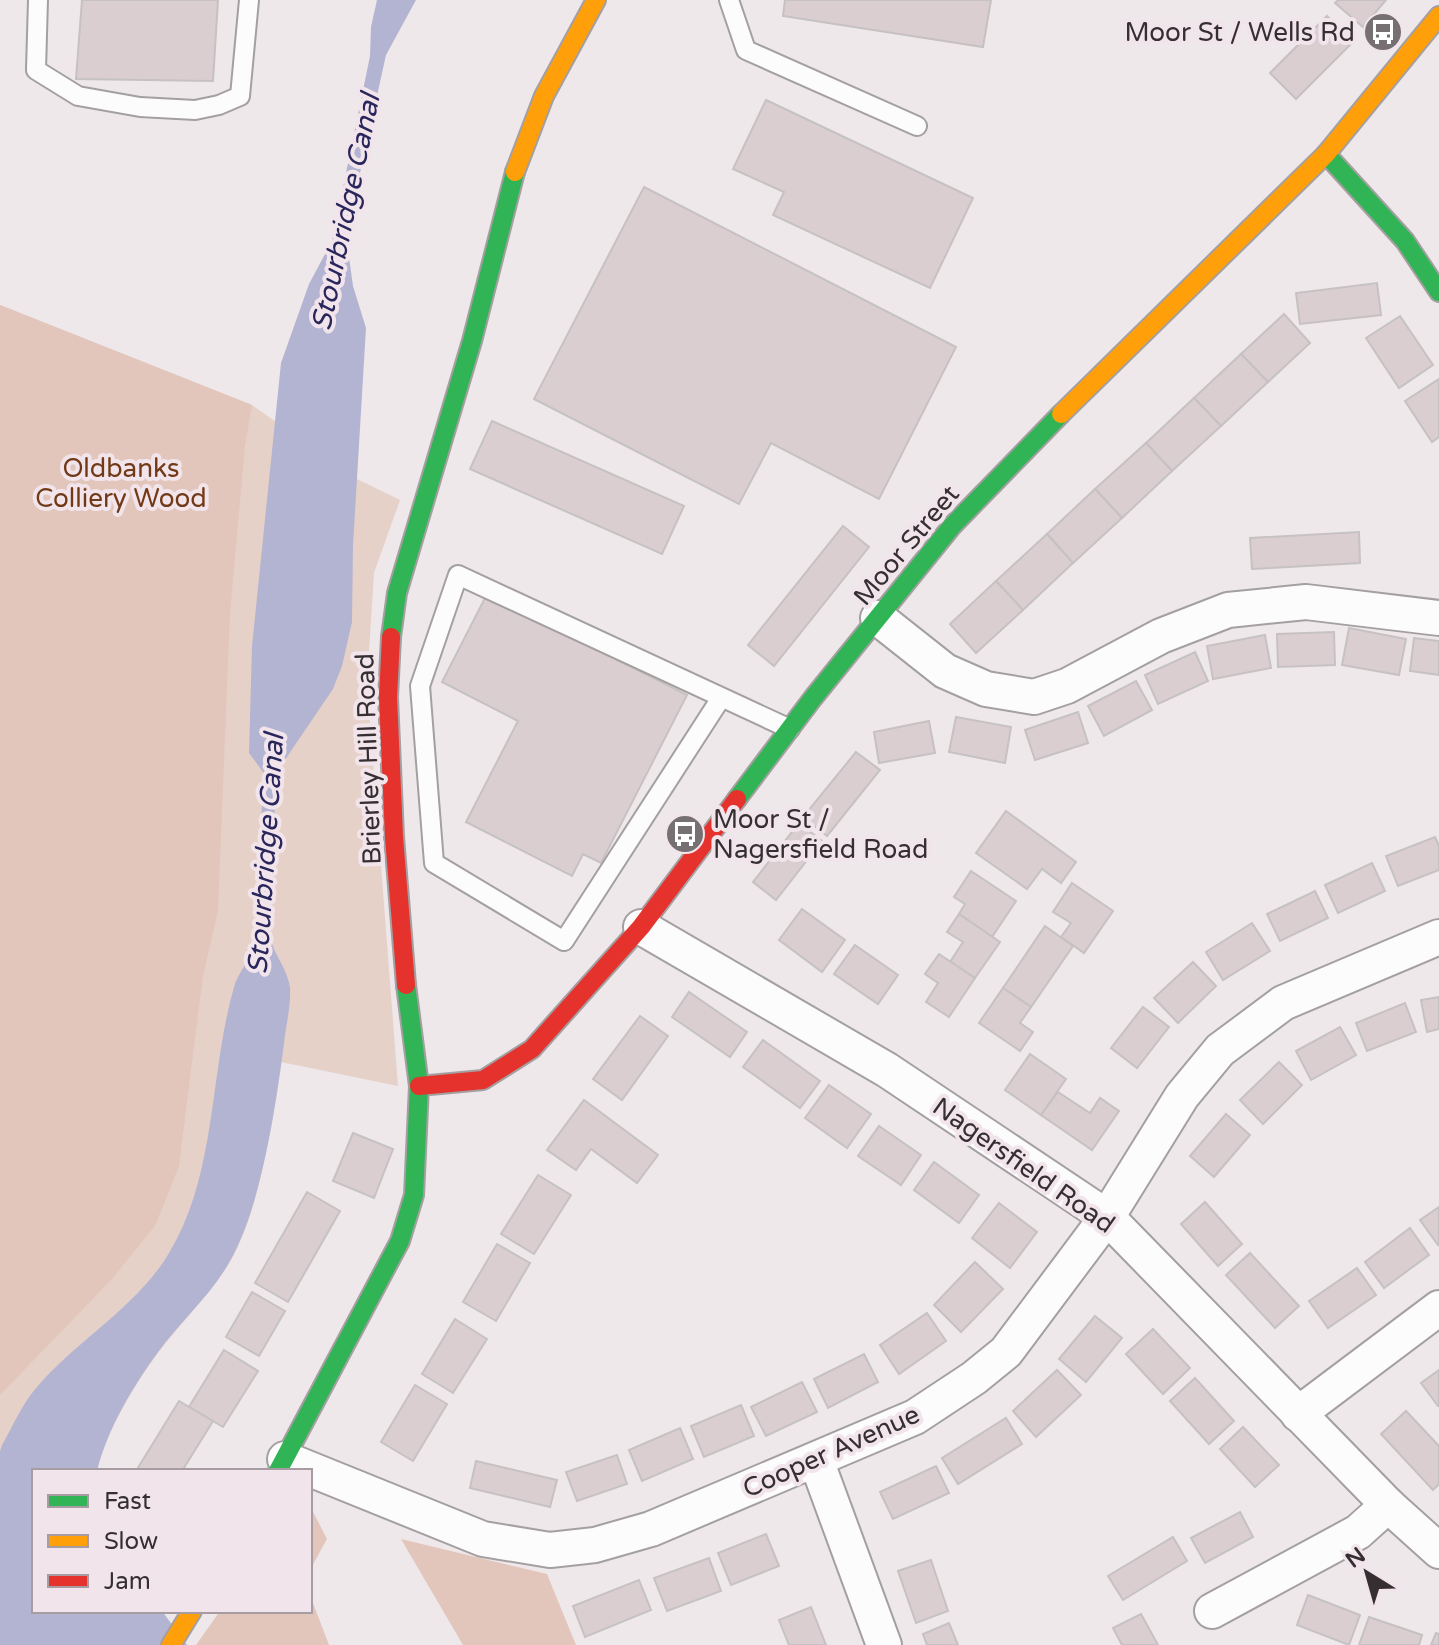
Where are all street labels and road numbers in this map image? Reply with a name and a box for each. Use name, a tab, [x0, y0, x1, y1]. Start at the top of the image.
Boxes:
street label: Moor Street	[847, 479, 966, 612]
street label: Brierley Hill Road	[349, 653, 388, 865]
street label: Nagersfield Road	[927, 1091, 1121, 1240]
street label: Cooper Avenue	[738, 1399, 924, 1504]

